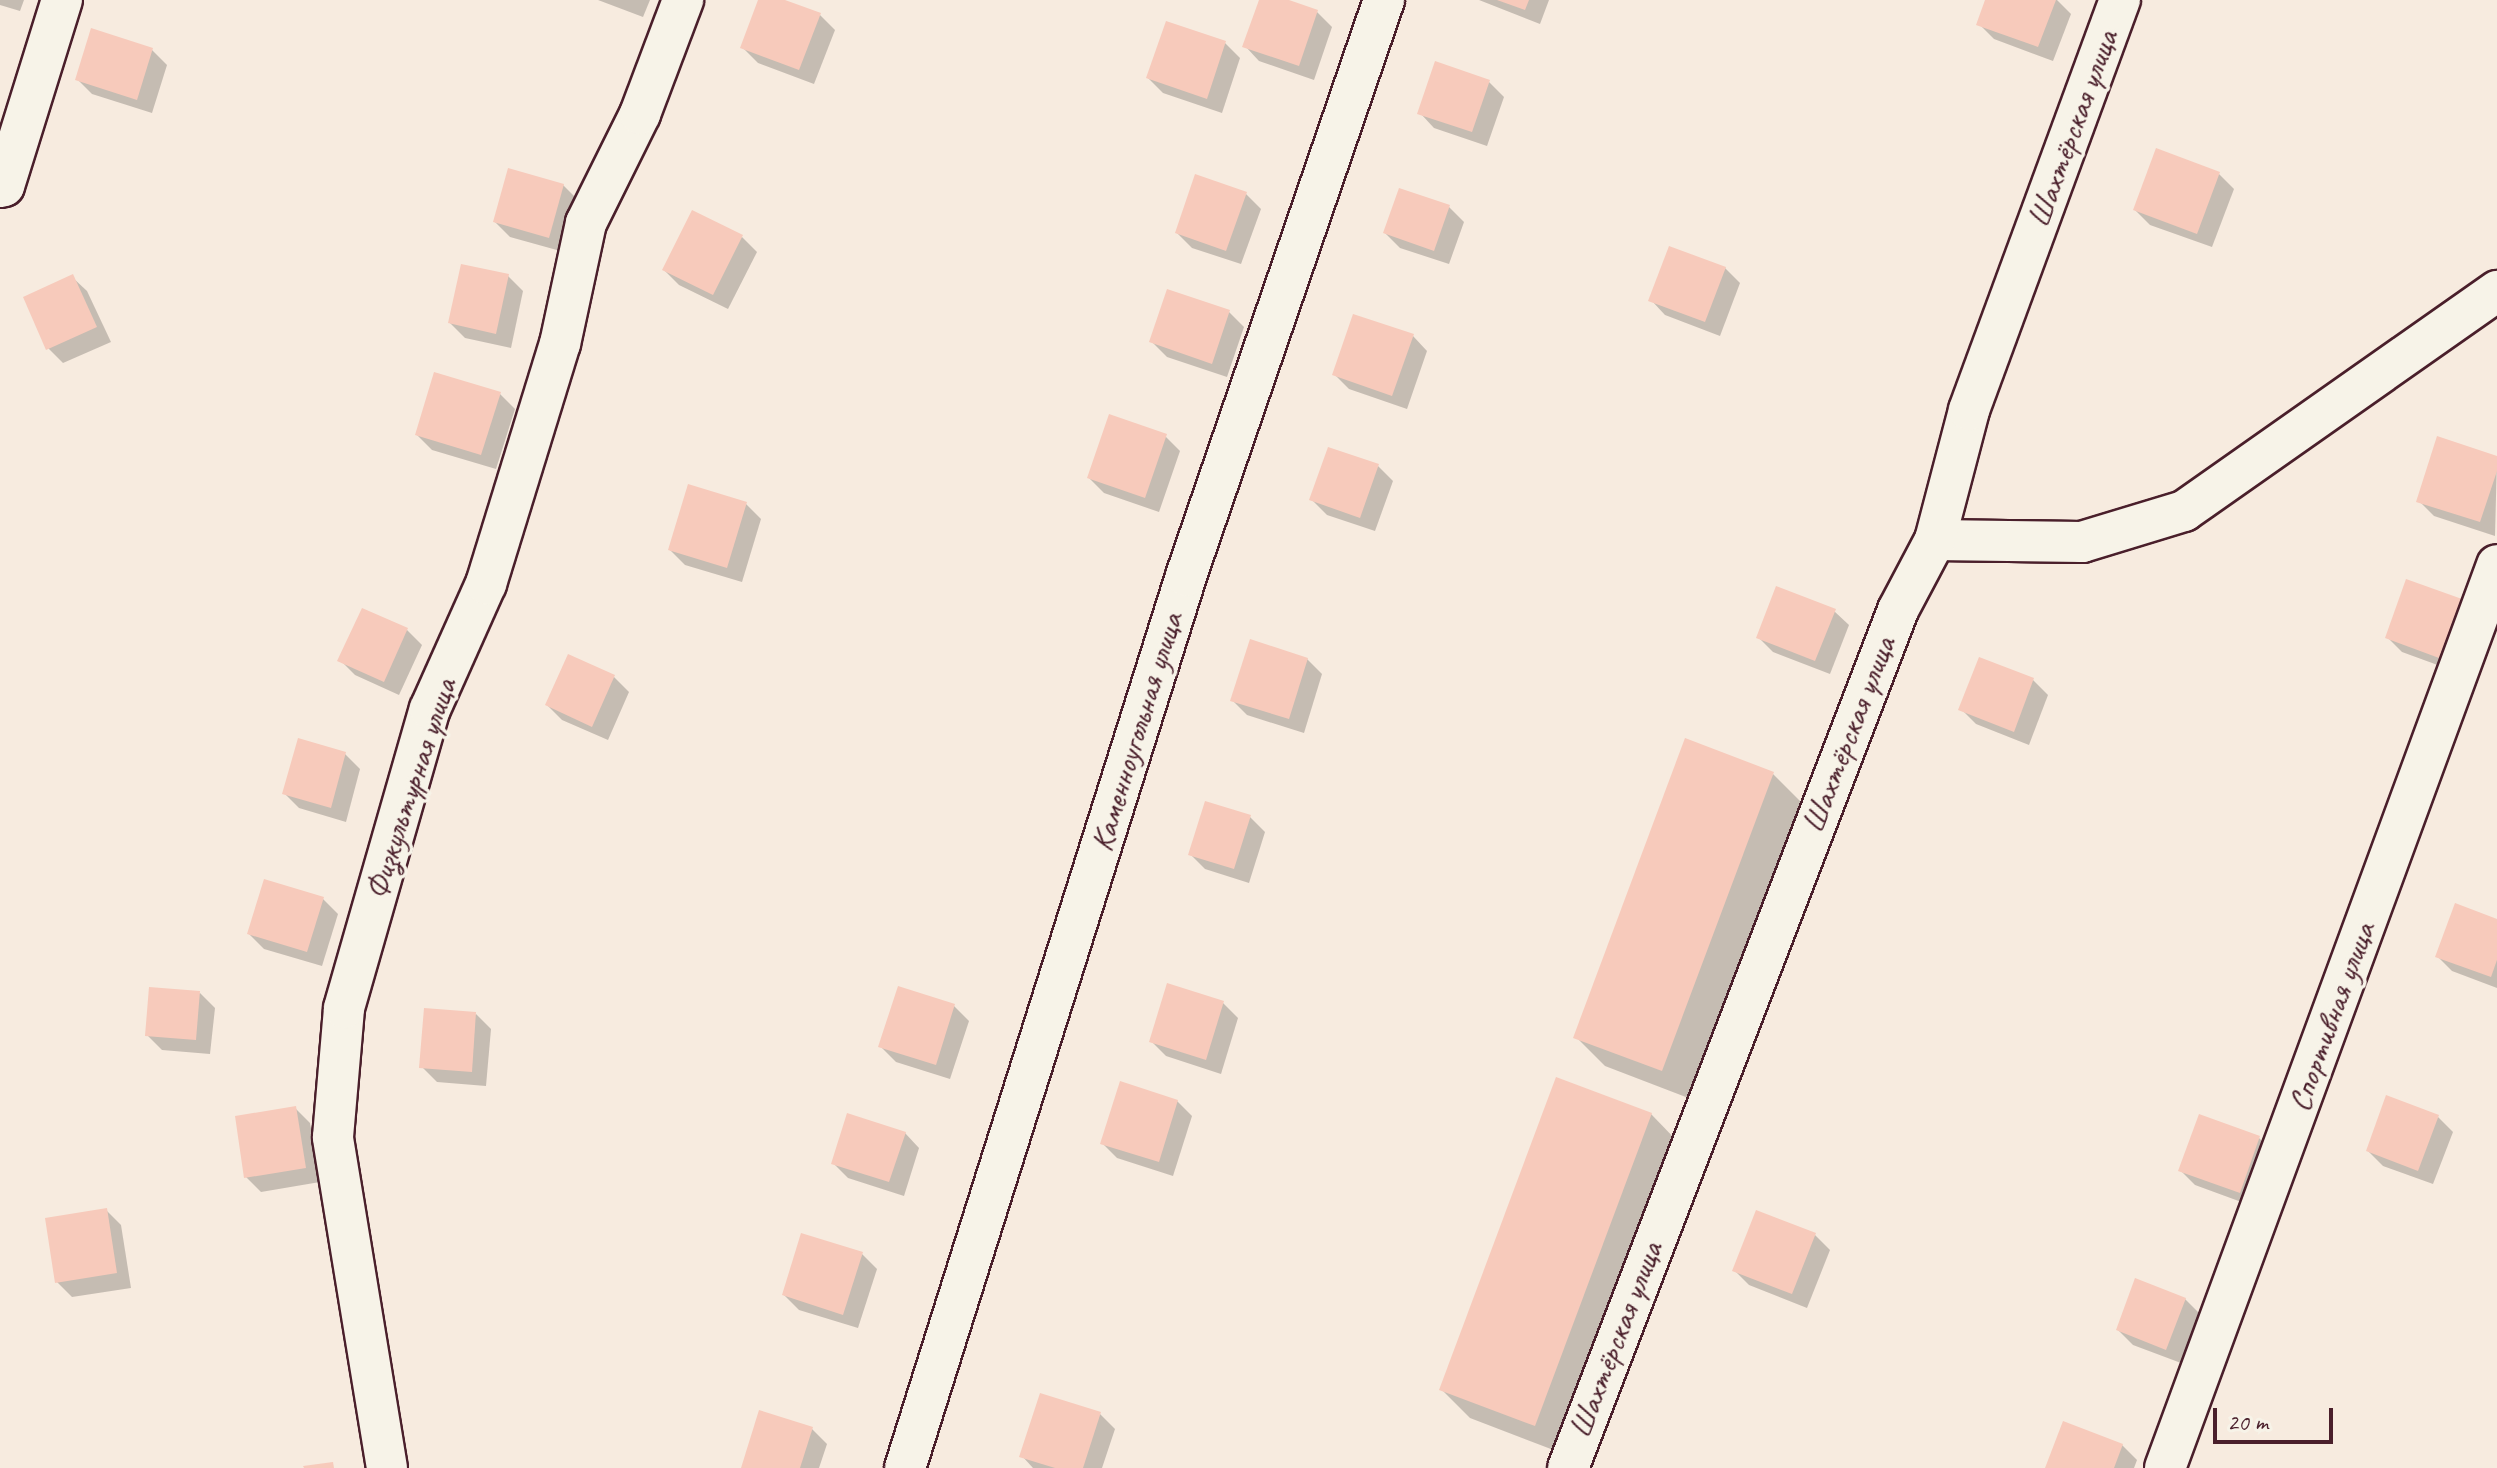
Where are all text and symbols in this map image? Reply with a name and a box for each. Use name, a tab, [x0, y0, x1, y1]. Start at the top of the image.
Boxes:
street label: Шахтёрская улица	[2019, 24, 2127, 234]
street label: Каменноугольная улица	[1082, 607, 1192, 857]
street label: Шахтёрская улица	[1794, 631, 1904, 839]
street label: Физкультурная улица	[357, 672, 465, 906]
street label: Спортивная улица	[2280, 917, 2384, 1117]
street label: Шахтёрская улица	[1561, 1236, 1671, 1444]
scale bar	[2217, 1392, 2337, 1442]
text: 20 m	[2227, 1407, 2268, 1437]

